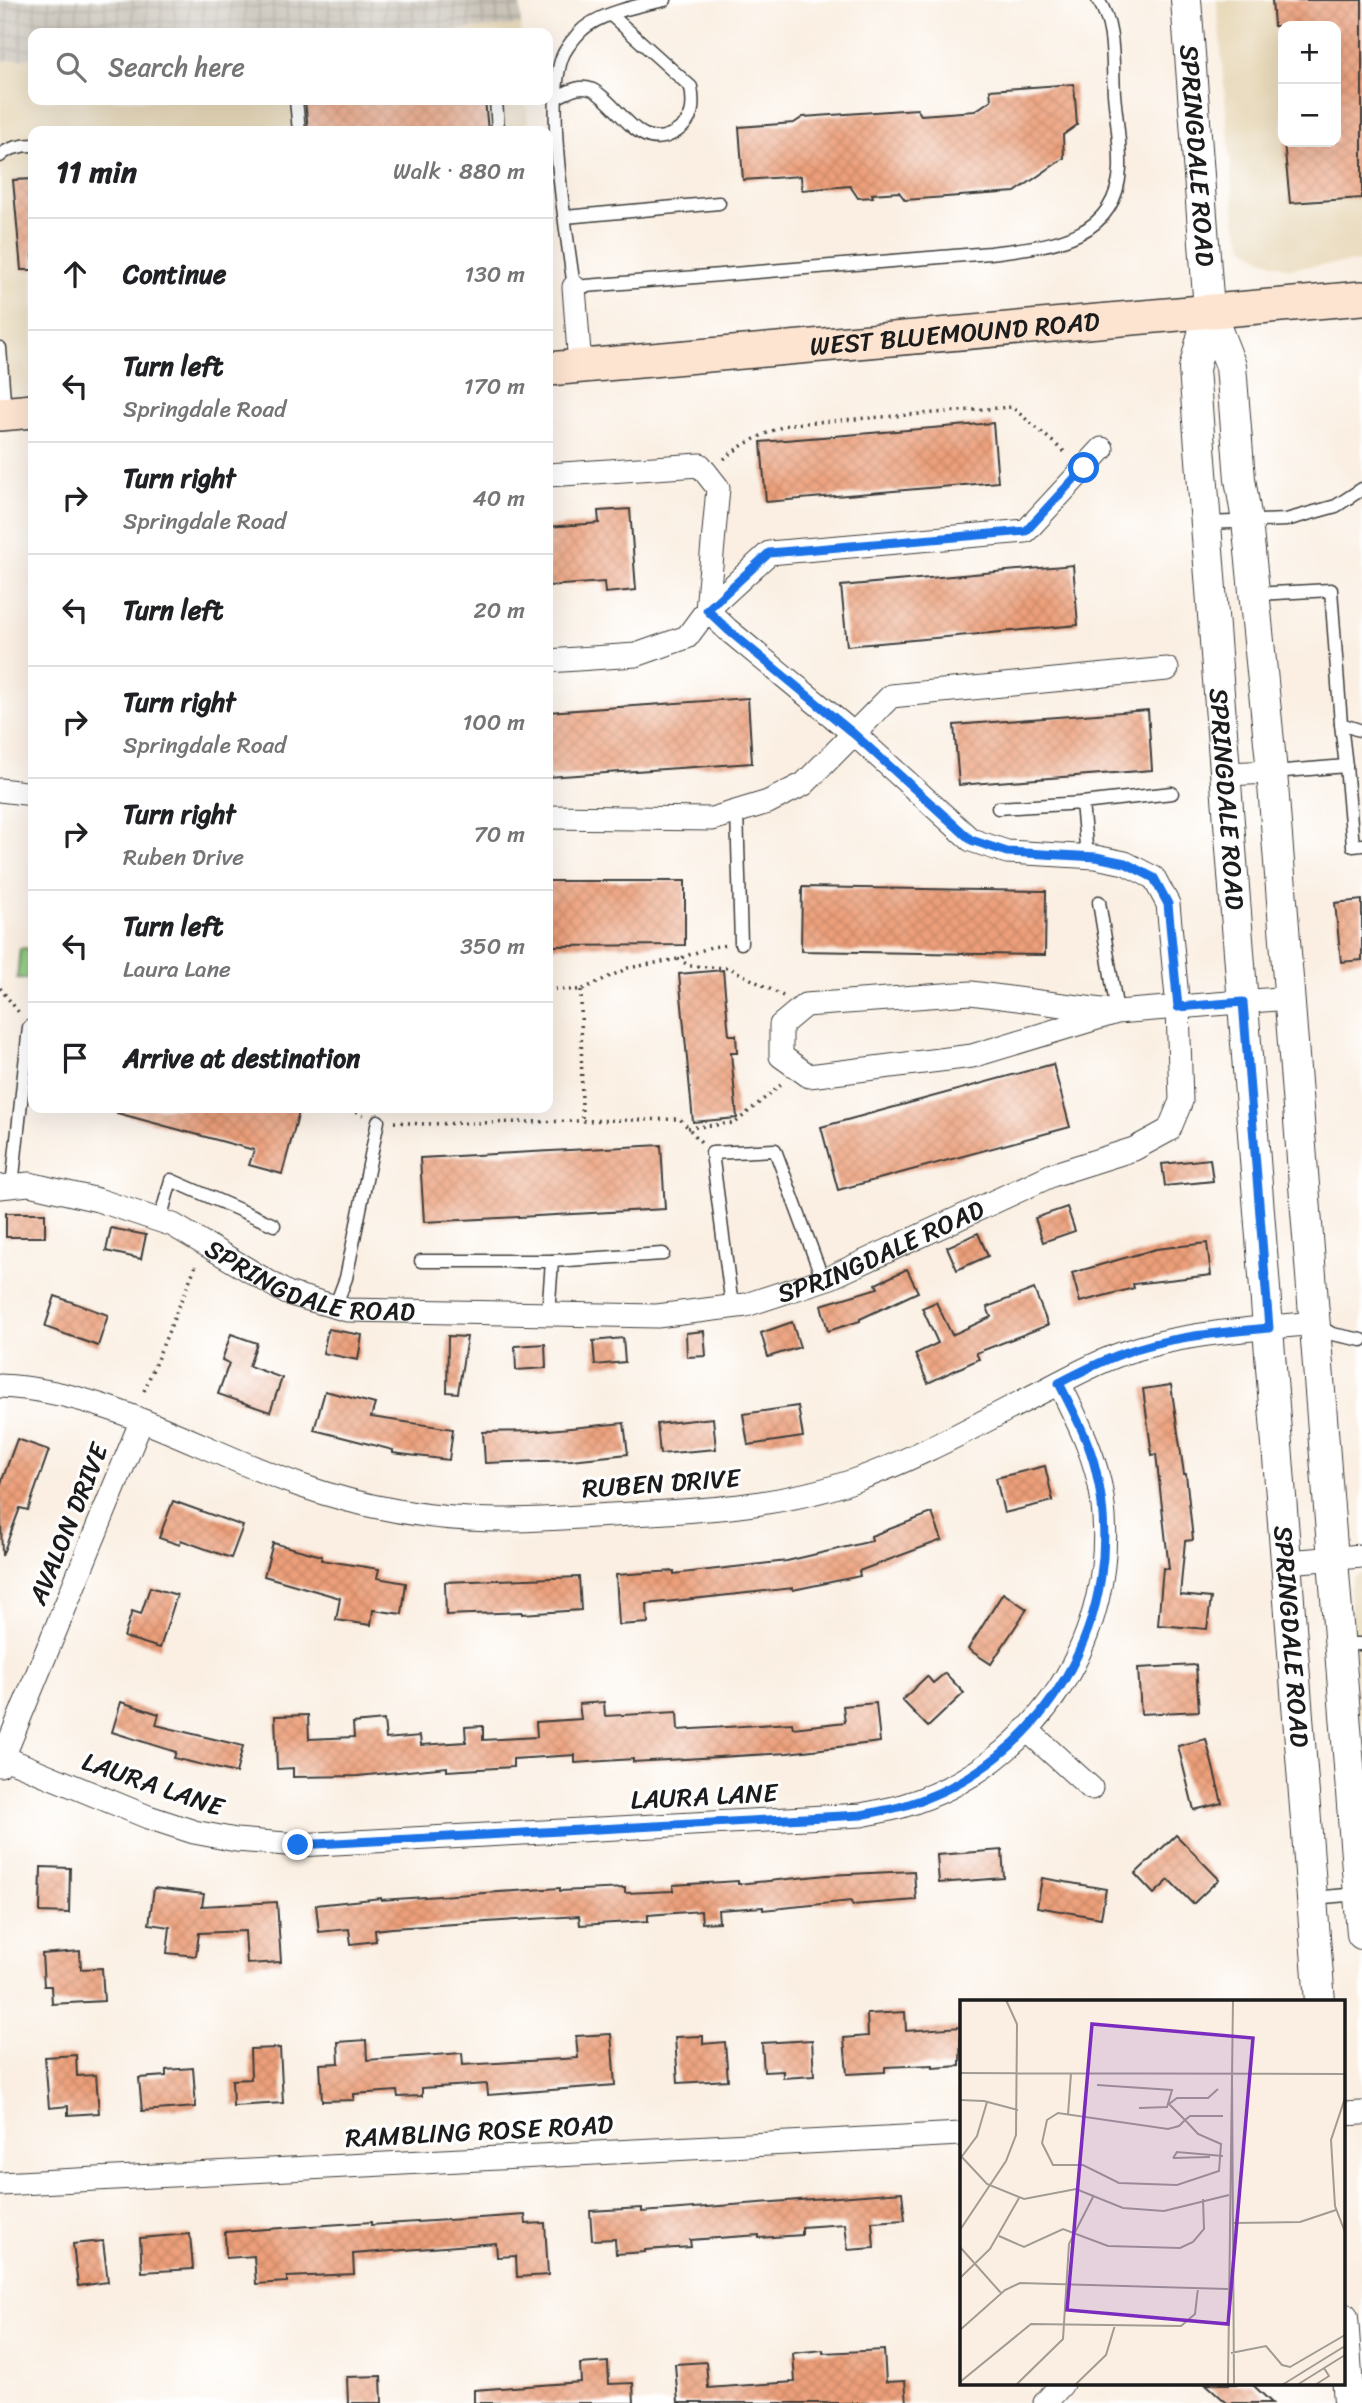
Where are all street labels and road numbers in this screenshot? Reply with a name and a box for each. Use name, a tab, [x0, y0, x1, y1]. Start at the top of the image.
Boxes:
street label: SPRINGDALE ROAD	[1166, 43, 1229, 269]
street label: WEST BLUEMOUND ROAD	[808, 298, 1102, 369]
street label: SPRINGDALE ROAD	[1196, 686, 1259, 912]
street label: SPRINGDALE ROAD	[771, 1186, 993, 1316]
street label: SPRINGDALE ROAD	[196, 1226, 416, 1334]
street label: AVALON DRIVE	[14, 1435, 122, 1613]
street label: RUBEN DRIVE	[580, 1454, 743, 1511]
street label: SPRINGDALE ROAD	[1260, 1524, 1323, 1750]
street label: LAURA LANE	[76, 1738, 231, 1830]
street label: LAURA LANE	[629, 1769, 780, 1823]
street label: RAMBLING ROSE ROAD	[344, 2101, 614, 2161]

